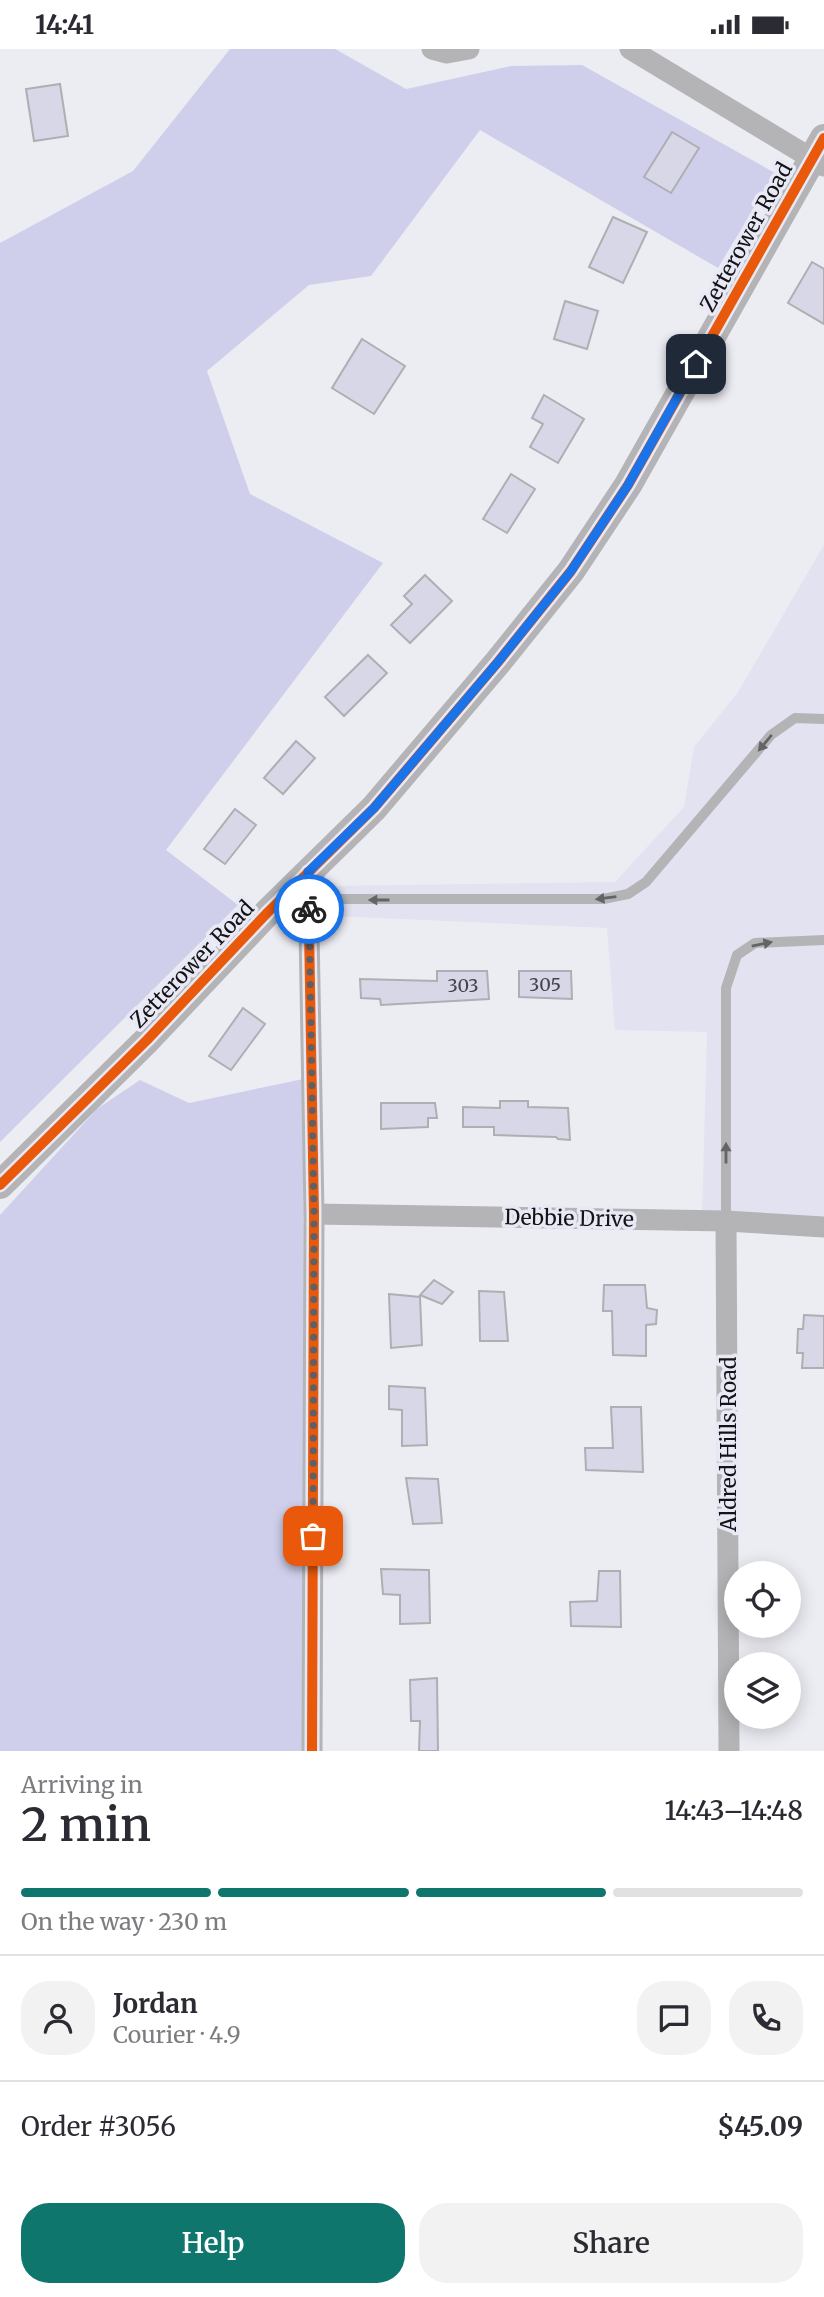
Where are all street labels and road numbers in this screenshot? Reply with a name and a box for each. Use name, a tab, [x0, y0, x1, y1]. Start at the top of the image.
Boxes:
street label: Zetterower Road	[694, 157, 798, 316]
street label: Zetterower Road	[124, 894, 260, 1033]
street label: Debbie Drive	[504, 1203, 634, 1233]
street label: Aldred Hills Road	[715, 1356, 742, 1532]

